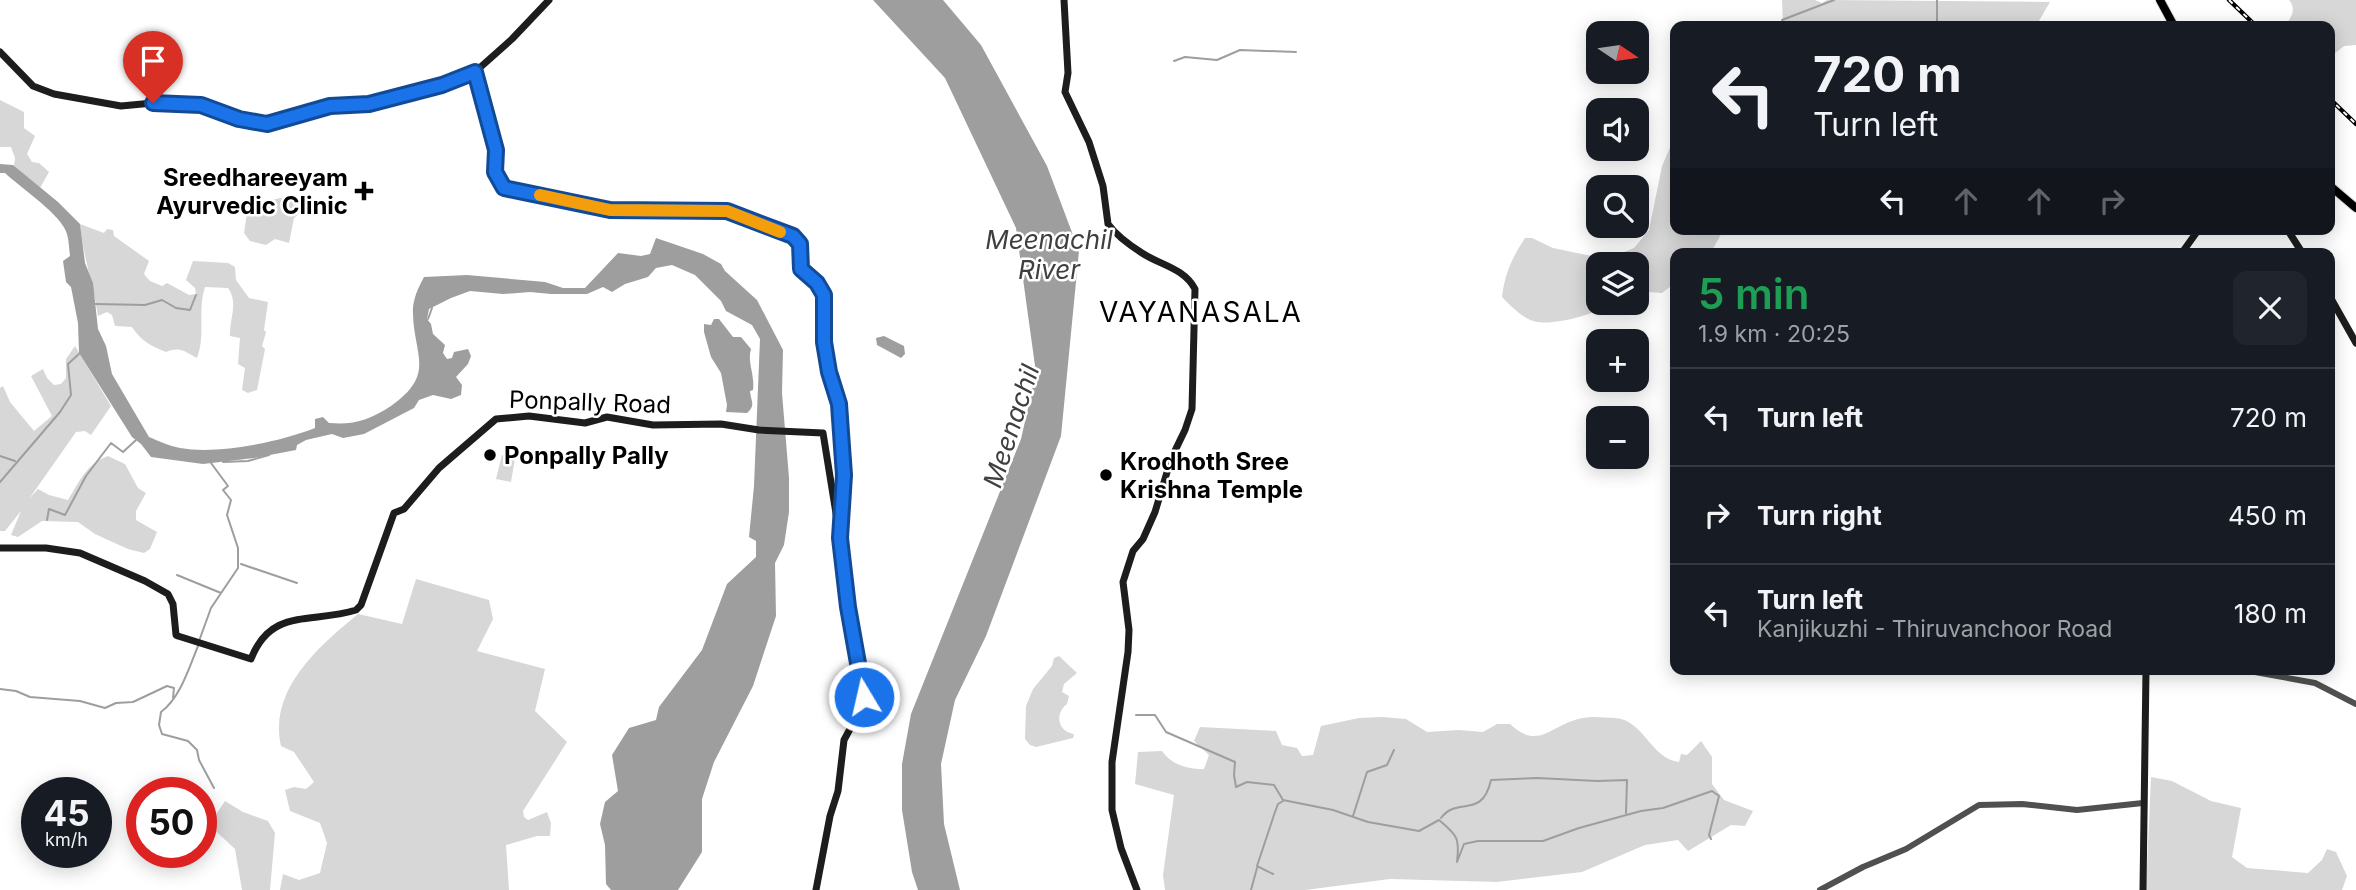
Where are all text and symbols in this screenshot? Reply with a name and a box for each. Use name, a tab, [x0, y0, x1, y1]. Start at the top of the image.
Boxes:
north arrow	[1586, 21, 1648, 84]
map controls	[1586, 21, 1649, 469]
pin	[123, 31, 183, 103]
icon: arrive	[134, 42, 172, 80]
text: 720 m	[1813, 45, 1962, 104]
icon: left	[1698, 49, 1789, 140]
button: sound	[1586, 98, 1649, 161]
text: Turn left	[1813, 105, 1938, 144]
place label: Sreedhareeyam Ayurvedic Clinic	[156, 163, 348, 220]
button: search	[1586, 175, 1649, 238]
marker: Sreedhareeyam Ayurvedic Clinic	[354, 181, 374, 201]
icon: left	[1874, 182, 1912, 220]
icon: ahead	[1947, 182, 1985, 220]
icon: ahead	[2020, 182, 2058, 220]
icon: right	[2093, 182, 2131, 220]
water label: Meenachil River	[985, 224, 1113, 285]
button: layers	[1586, 252, 1649, 315]
text: 5 min	[1698, 268, 1810, 319]
button: close	[2233, 271, 2307, 345]
district label: VAYANASALA	[1099, 295, 1303, 329]
text: 1.9 km · 20:25	[1698, 320, 1850, 348]
button: +	[1586, 329, 1649, 392]
water label: Meenachil	[977, 360, 1046, 491]
street label: Ponpally Road	[509, 385, 671, 419]
icon: left	[1698, 398, 1736, 436]
text: Turn left	[1757, 402, 1863, 433]
text: 720 m	[2230, 402, 2307, 433]
button: −	[1586, 406, 1649, 469]
place label: Ponpally Pally	[504, 441, 669, 470]
marker: Ponpally Pally	[482, 447, 498, 463]
place label: Krodhoth Sree Krishna Temple	[1120, 447, 1303, 504]
marker: Krodhoth Sree Krishna Temple	[1098, 467, 1114, 483]
icon: right	[1698, 496, 1736, 534]
text: Turn right	[1757, 500, 1882, 531]
text: 450 m	[2228, 500, 2307, 531]
text: Turn left	[1757, 584, 1863, 615]
icon: left	[1698, 594, 1736, 632]
text: 180 m	[2234, 598, 2307, 629]
text: Kanjikuzhi - Thiruvanchoor Road	[1757, 615, 2112, 643]
position arrow	[827, 660, 901, 734]
speed limit sign: 50	[126, 777, 217, 868]
text: 45	[43, 792, 90, 834]
text: km/h	[45, 829, 88, 850]

